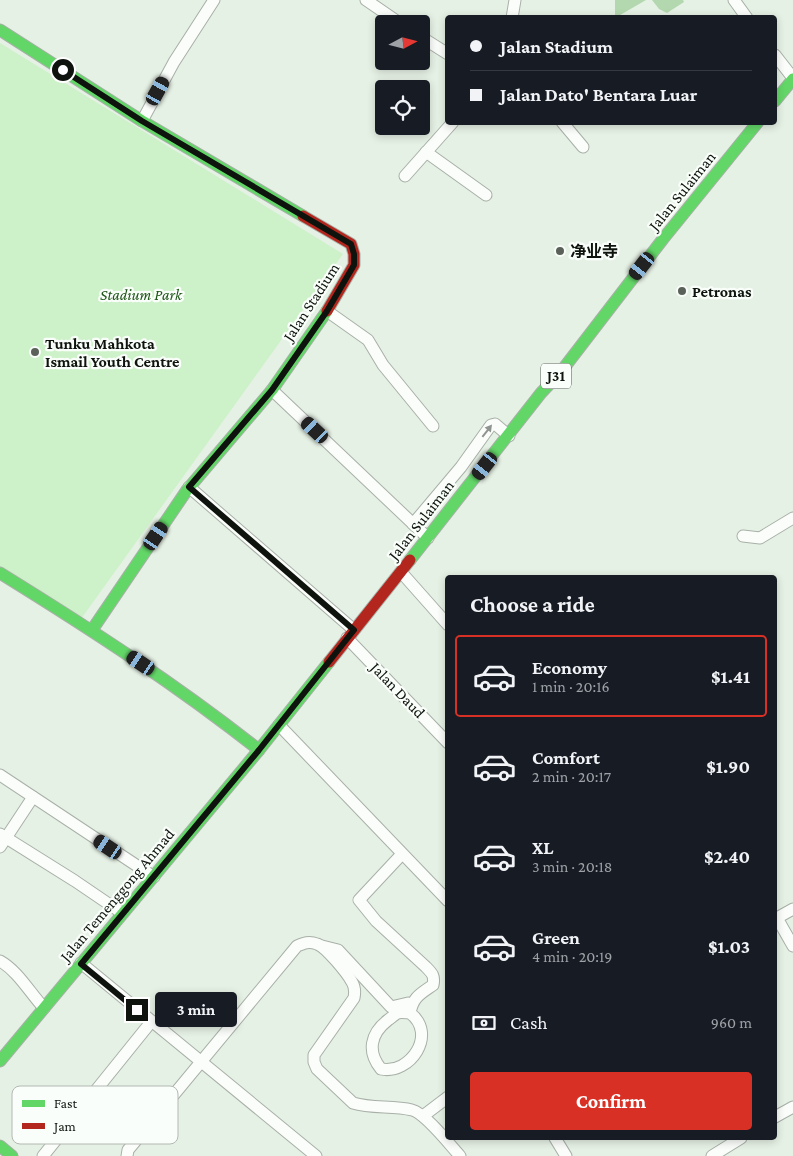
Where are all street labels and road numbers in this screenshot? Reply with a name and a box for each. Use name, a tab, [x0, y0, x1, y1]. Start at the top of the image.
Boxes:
street label: Jalan Sulaiman	[644, 148, 720, 236]
street label: Jalan Stadium	[278, 260, 343, 346]
road number: J31	[541, 364, 571, 388]
street label: Jalan Sulaiman	[384, 477, 458, 565]
street label: Jalan Daud	[365, 657, 429, 722]
street label: Jalan Temenggong Ahmad	[55, 825, 179, 967]

